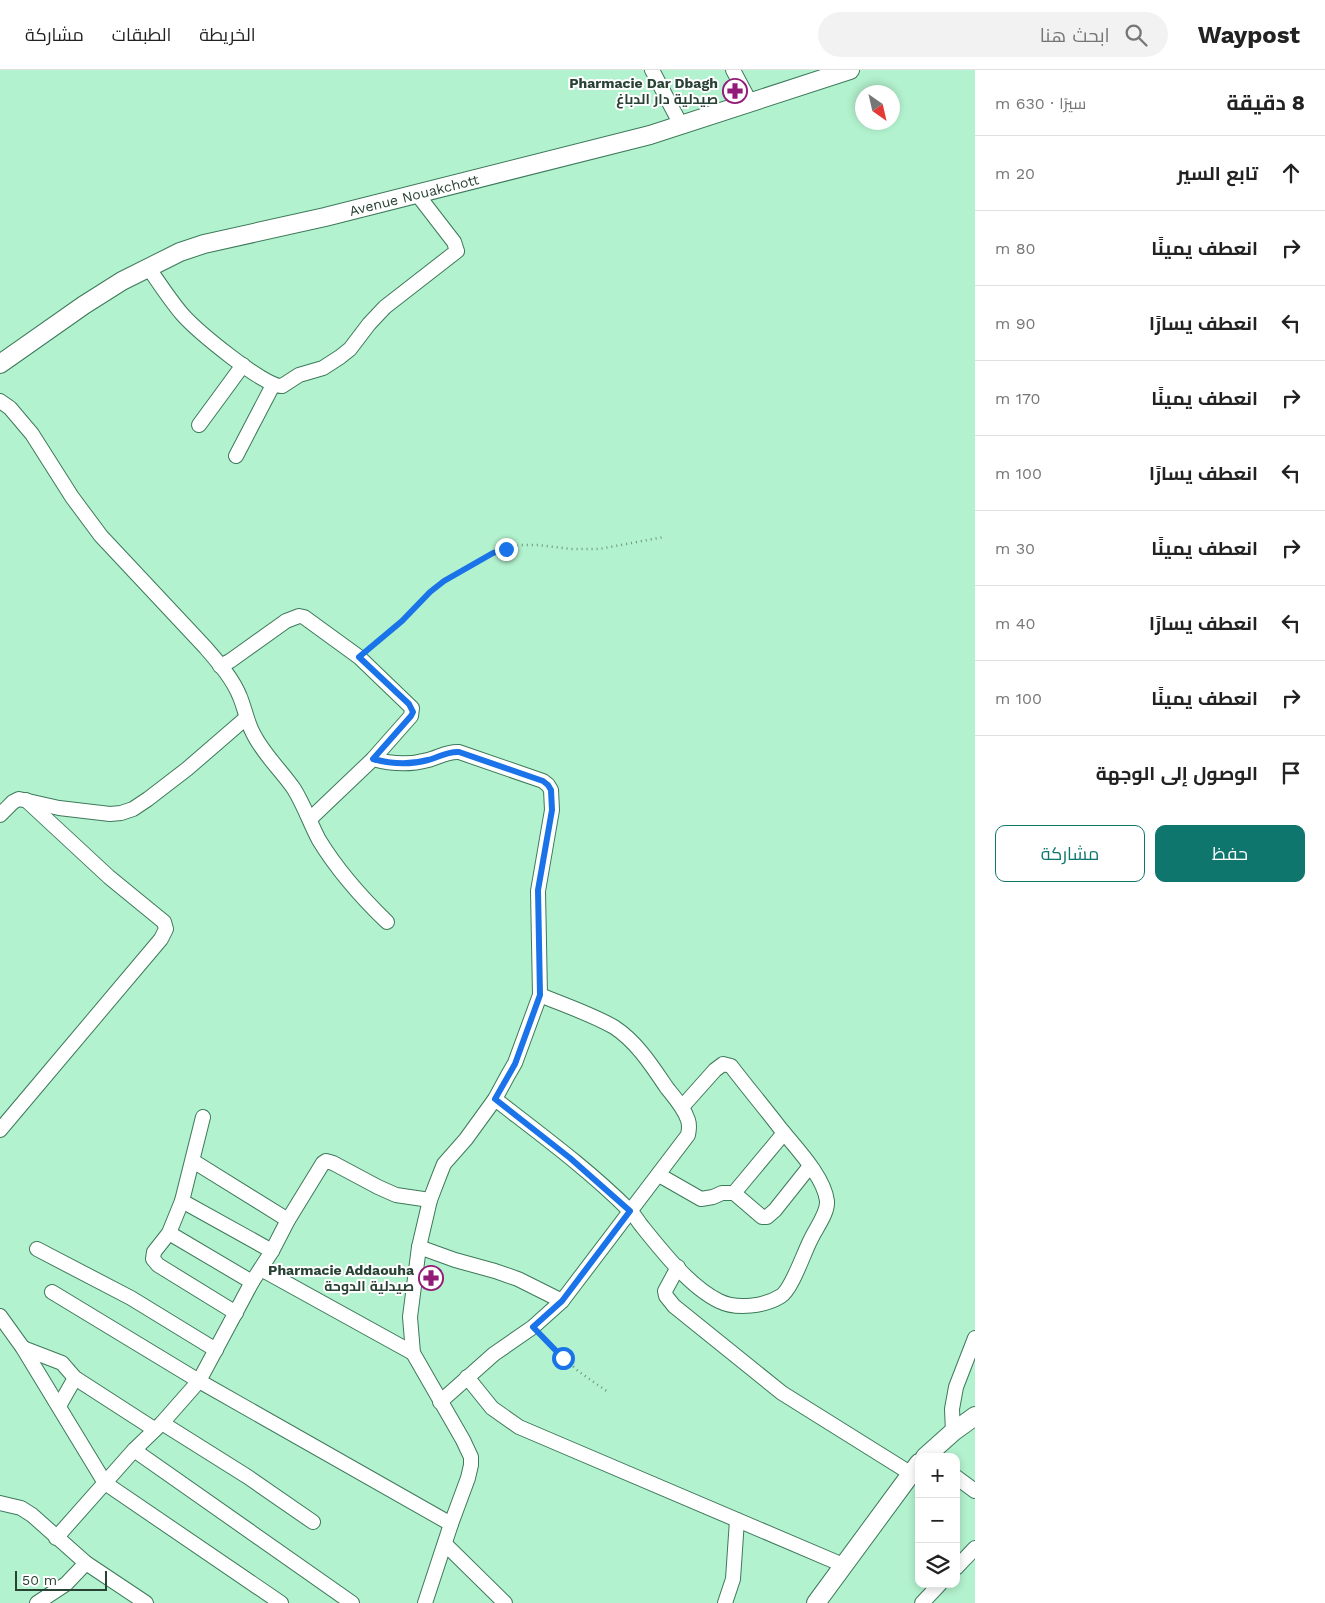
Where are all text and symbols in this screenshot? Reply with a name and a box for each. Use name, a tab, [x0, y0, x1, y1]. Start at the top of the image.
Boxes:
search box	[818, 12, 1168, 57]
icon: search	[1122, 21, 1150, 49]
text: Waypost	[1198, 21, 1300, 49]
text: مشاركة	[25, 24, 84, 45]
text: الطبقات	[112, 24, 171, 45]
text: الخريطة	[199, 24, 256, 45]
text: ابحث هنا	[1040, 24, 1110, 47]
place label: Pharmacie Dar Dbagh صيدلية دار الدباغ	[569, 75, 718, 109]
pharmacy icon: Pharmacie Dar Dbagh صيدلية دار الدباغ	[722, 78, 748, 104]
north arrow	[855, 85, 900, 130]
text: 8 دقيقة	[1226, 90, 1305, 115]
text: سيرًا · 630 m	[995, 94, 1086, 113]
icon: ahead	[1277, 159, 1305, 187]
text: تابع السير	[1177, 162, 1258, 185]
text: 20 m	[995, 164, 1035, 183]
street label: Avenue Nouakchott	[348, 171, 480, 219]
icon: right	[1277, 234, 1305, 262]
text: انعطف يمينًا	[1151, 237, 1258, 260]
text: 80 m	[995, 239, 1036, 258]
icon: left	[1277, 309, 1305, 337]
text: انعطف يسارًا	[1149, 312, 1258, 335]
text: 90 m	[995, 314, 1036, 333]
icon: right	[1277, 384, 1305, 412]
text: انعطف يمينًا	[1151, 387, 1258, 410]
text: 170 m	[995, 389, 1041, 408]
icon: left	[1277, 459, 1305, 487]
text: انعطف يسارًا	[1149, 462, 1258, 485]
text: 100 m	[995, 464, 1042, 483]
icon: right	[1277, 534, 1305, 562]
text: انعطف يمينًا	[1151, 537, 1258, 560]
route end	[495, 538, 518, 561]
text: 30 m	[995, 539, 1035, 558]
icon: left	[1277, 609, 1305, 637]
text: انعطف يسارًا	[1149, 612, 1258, 635]
text: 40 m	[995, 614, 1035, 633]
icon: right	[1277, 684, 1305, 712]
text: انعطف يمينًا	[1151, 687, 1258, 710]
text: 100 m	[995, 689, 1042, 708]
icon: arrive	[1277, 759, 1305, 787]
text: الوصول إلى الوجهة	[1096, 762, 1258, 785]
button: مشاركة	[995, 825, 1145, 882]
button: حفظ	[1155, 825, 1305, 882]
place label: Pharmacie Addaouha صيدلية الدوحة	[268, 1262, 415, 1295]
pharmacy icon: Pharmacie Addaouha صيدلية الدوحة	[418, 1265, 444, 1291]
route start	[552, 1347, 575, 1370]
map controls	[915, 1453, 960, 1588]
button: +	[915, 1453, 960, 1498]
button: −	[915, 1498, 960, 1543]
button: layers	[915, 1543, 960, 1588]
scale bar	[15, 1568, 108, 1591]
text: 50 m	[22, 1572, 57, 1588]

